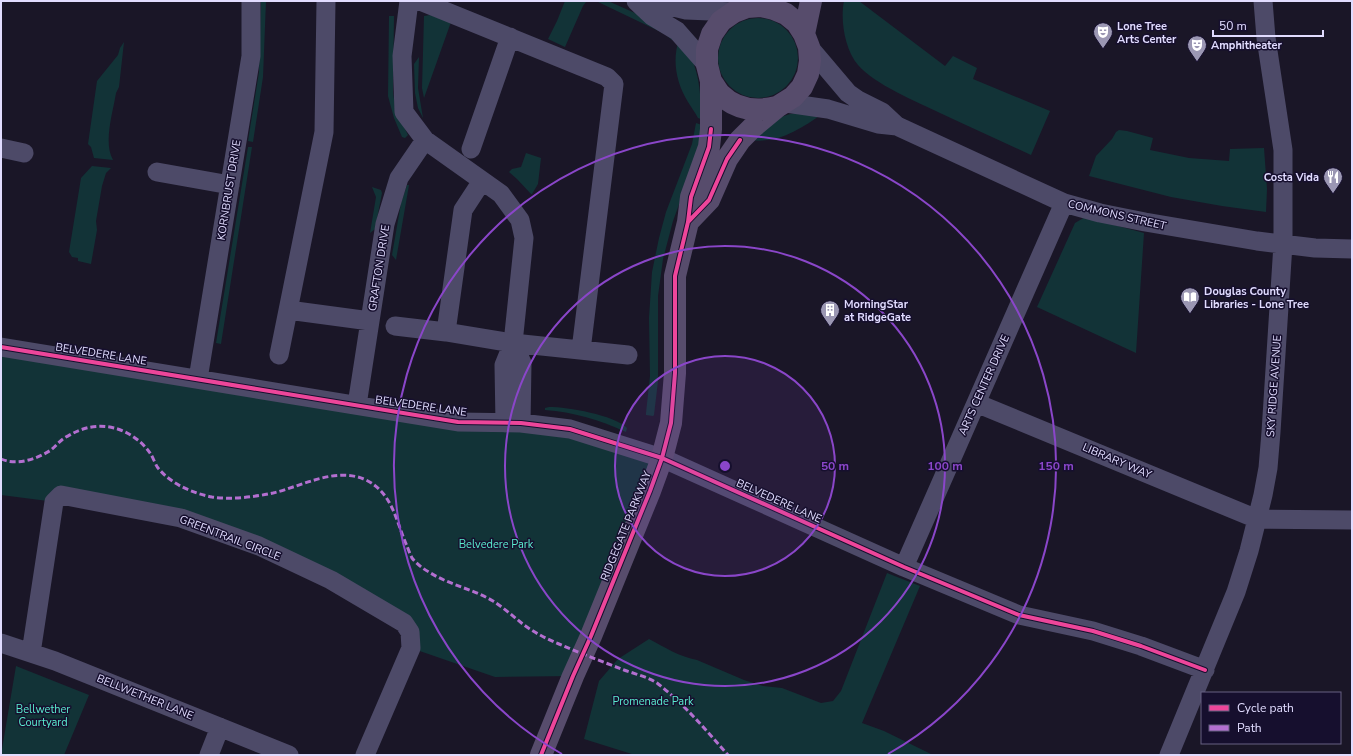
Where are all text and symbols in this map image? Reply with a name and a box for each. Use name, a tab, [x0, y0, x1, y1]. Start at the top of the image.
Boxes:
scale bar	[1213, 12, 1323, 38]
text: 50 m	[1219, 18, 1247, 34]
place label: Lone Tree Arts Center	[1117, 19, 1177, 47]
theatre icon: Lone Tree Arts Center	[1092, 21, 1114, 49]
theatre icon: Amphitheater	[1186, 34, 1208, 62]
place label: Amphitheater	[1211, 38, 1282, 53]
street label: KORNBRUST DRIVE	[214, 139, 244, 241]
restaurant icon: Costa Vida	[1322, 166, 1344, 194]
place label: Costa Vida	[1264, 170, 1319, 185]
street label: COMMONS STREET	[1066, 196, 1168, 234]
street label: GRAFTON DRIVE	[365, 224, 393, 312]
place label: Douglas County Libraries - Lone Tree	[1204, 284, 1309, 312]
library icon: Douglas County Libraries - Lone Tree	[1179, 286, 1201, 314]
place label: MorningStar at RidgeGate	[844, 297, 911, 325]
building icon: MorningStar at RidgeGate	[819, 299, 841, 327]
street label: ARTS CENTER DRIVE	[955, 332, 1013, 438]
street label: SKY RIDGE AVENUE	[1263, 334, 1285, 438]
street label: BELVEDERE LANE	[54, 339, 148, 369]
street label: BELVEDERE LANE	[374, 392, 468, 420]
street label: LIBRARY WAY	[1080, 440, 1154, 482]
text: 50 m	[821, 458, 849, 474]
text: 100 m	[927, 458, 963, 474]
text: 150 m	[1038, 458, 1074, 474]
centre of rings	[718, 459, 732, 473]
street label: RIDGEGATE PARKWAY	[597, 468, 655, 583]
street label: BELVEDERE LANE	[734, 475, 824, 527]
street label: GREENTRAIL CIRCLE	[177, 512, 283, 564]
park label: Belvedere Park	[459, 537, 534, 552]
street label: BELLWETHER LANE	[94, 671, 196, 723]
legend	[1201, 692, 1341, 744]
park label: Promenade Park	[612, 694, 694, 709]
text: Cycle path	[1237, 700, 1294, 716]
park label: Bellwether Courtyard	[16, 702, 70, 730]
text: Path	[1237, 720, 1262, 736]

